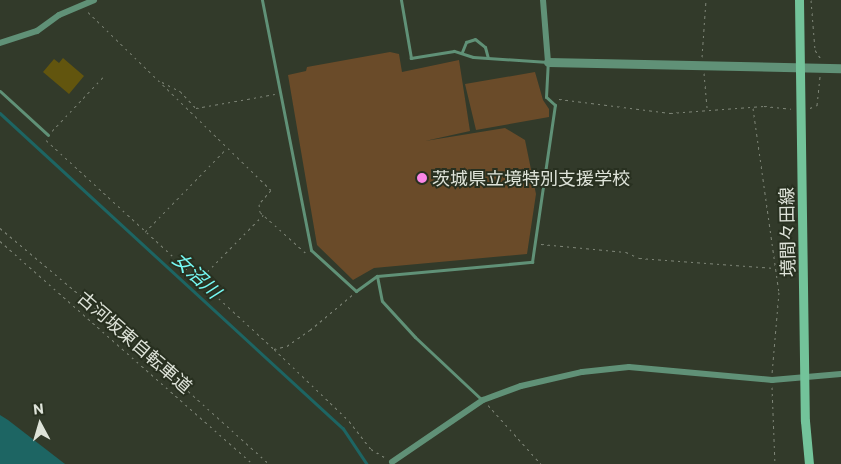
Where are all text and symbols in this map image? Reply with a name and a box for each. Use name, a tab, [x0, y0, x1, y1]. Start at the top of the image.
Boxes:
place label: 茨城県立境特別支援学校	[432, 167, 630, 189]
marker: 茨城県立境特別支援学校	[416, 172, 428, 184]
street label: 境間々田線	[775, 187, 799, 277]
water label: 女沼川	[168, 247, 226, 303]
street label: 古河坂東自転車道	[74, 287, 196, 397]
north arrow	[15, 399, 65, 449]
text: N	[32, 400, 44, 418]

